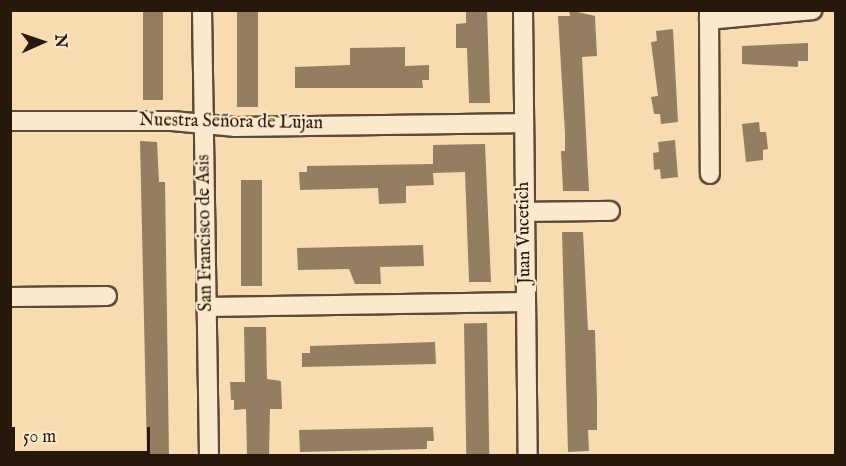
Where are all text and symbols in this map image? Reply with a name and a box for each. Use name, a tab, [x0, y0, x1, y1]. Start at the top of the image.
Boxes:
north arrow	[12, 12, 72, 72]
text: N	[50, 34, 70, 48]
street label: Nuestra Señora de Lujan	[139, 111, 323, 135]
street label: San Francisco de Asis	[194, 154, 218, 312]
street label: Juan Vucetich	[513, 182, 537, 284]
scale bar	[15, 415, 153, 453]
text: 50 m	[23, 426, 56, 449]

